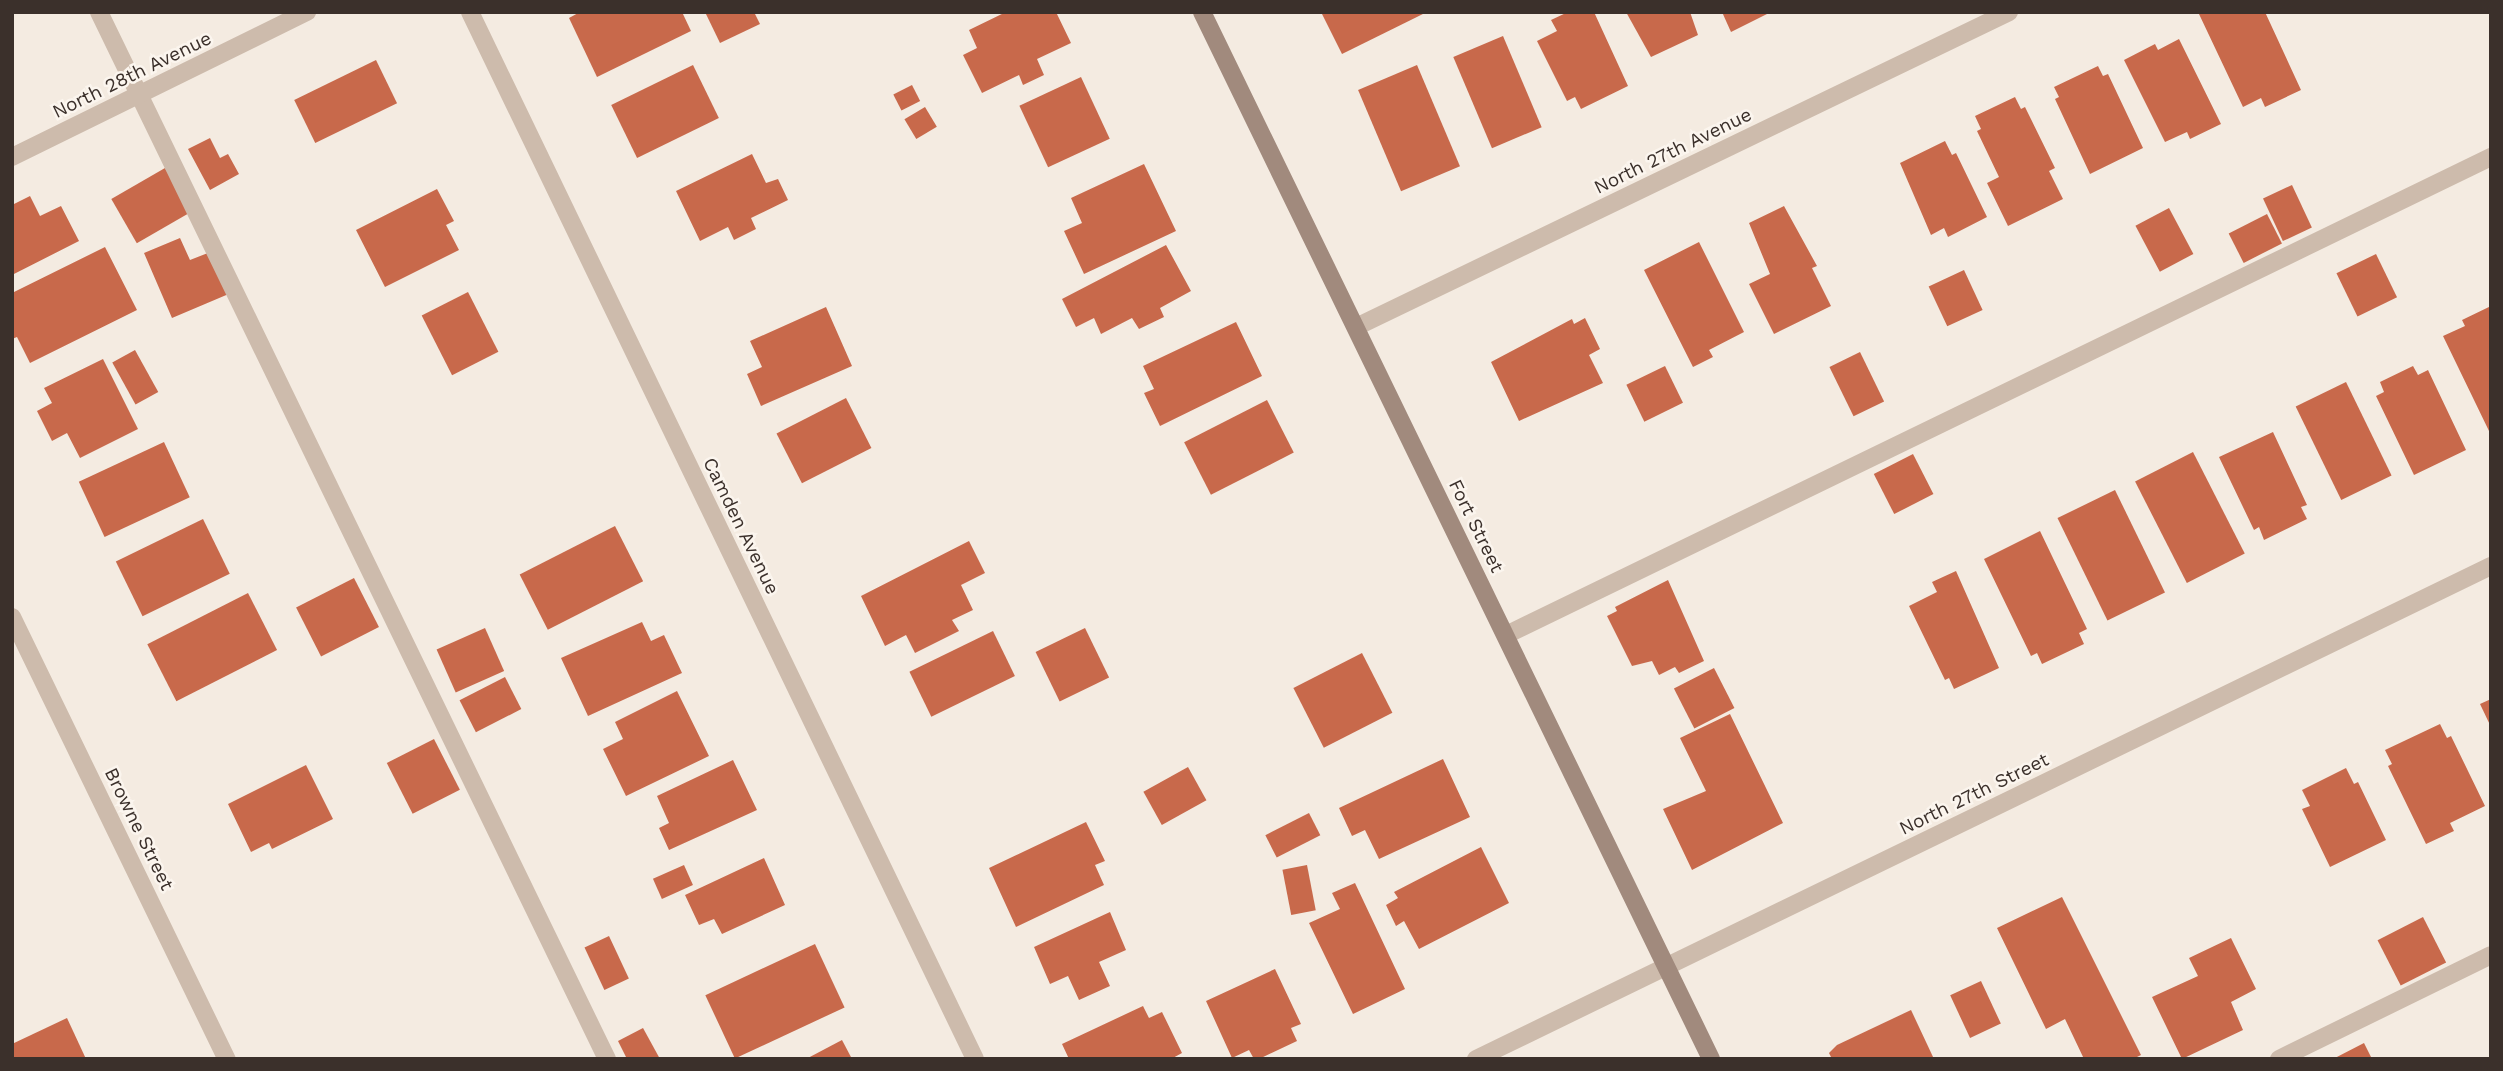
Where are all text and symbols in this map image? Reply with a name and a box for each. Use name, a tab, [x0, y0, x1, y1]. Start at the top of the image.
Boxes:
street label: North 28th Avenue	[48, 26, 216, 124]
street label: North 27th Avenue	[1590, 103, 1756, 199]
street label: Camden Avenue	[698, 453, 784, 599]
street label: Fort Street	[1444, 476, 1508, 576]
street label: North 27th Street	[1896, 748, 2052, 840]
street label: Browne Street	[100, 764, 178, 894]

